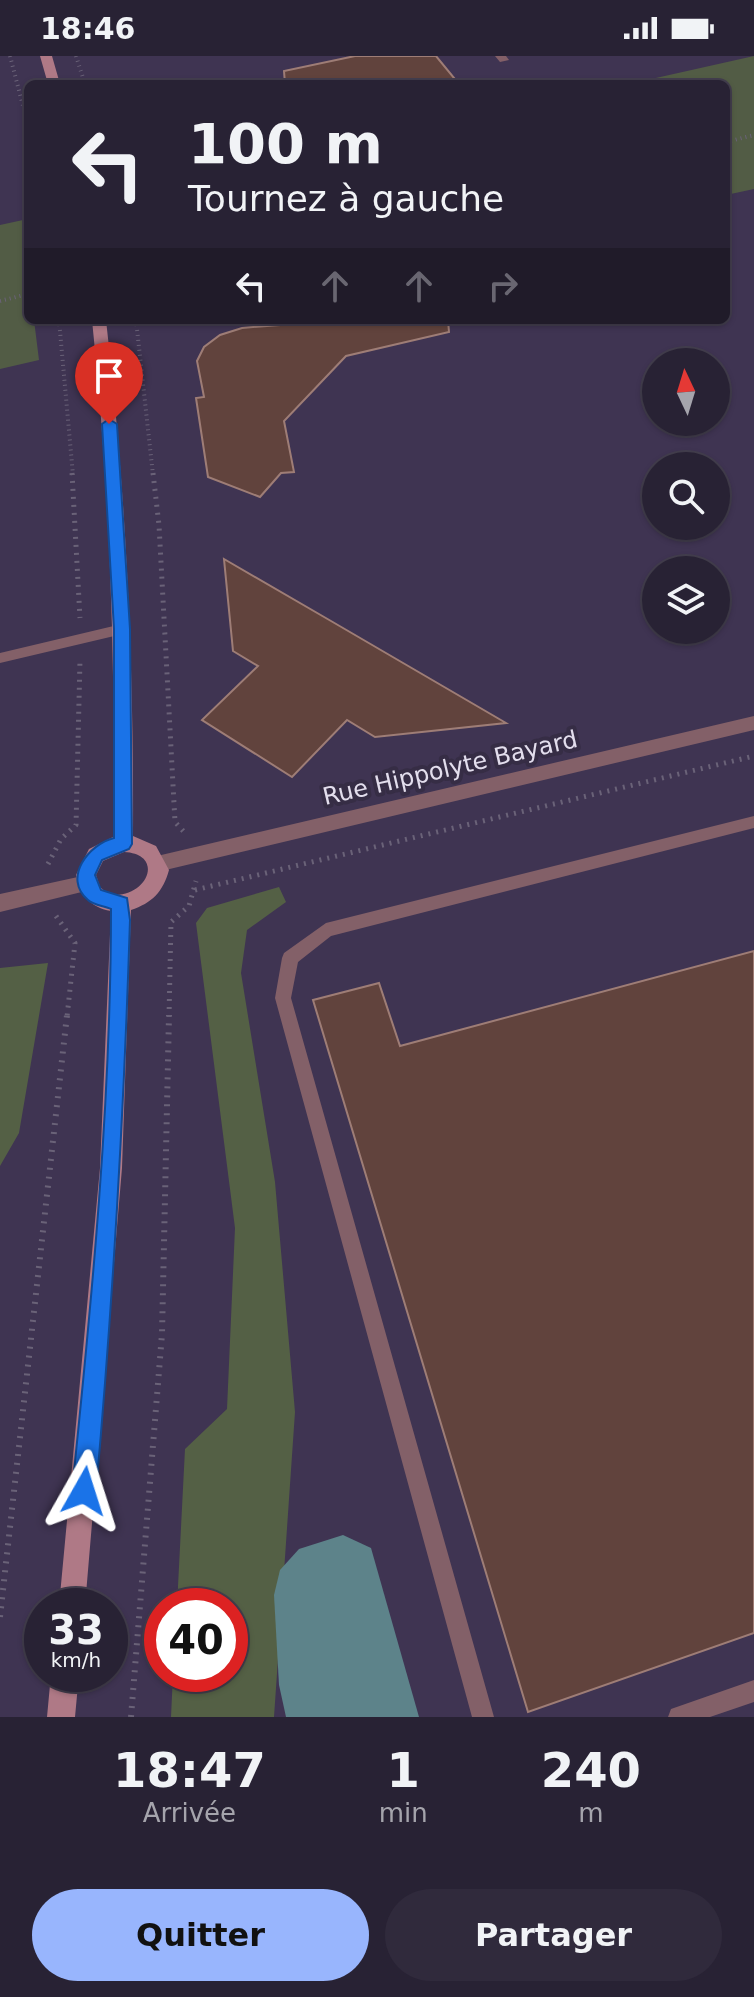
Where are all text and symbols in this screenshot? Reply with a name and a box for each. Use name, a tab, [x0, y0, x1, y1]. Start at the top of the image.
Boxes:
text: 18:46	[40, 11, 136, 46]
text: 100 m	[188, 111, 383, 176]
icon: left	[56, 112, 160, 216]
text: Tournez à gauche	[188, 178, 504, 219]
icon: left	[229, 264, 273, 308]
icon: ahead	[313, 264, 357, 308]
icon: ahead	[397, 264, 441, 308]
icon: right	[481, 264, 525, 308]
pin	[75, 342, 143, 424]
north arrow	[642, 348, 730, 436]
map controls	[642, 348, 730, 644]
icon: arrive	[87, 354, 131, 398]
button: search	[642, 452, 730, 540]
button: layers	[642, 556, 730, 644]
street label: Rue Hippolyte Bayard	[320, 725, 580, 811]
position arrow	[42, 1449, 126, 1533]
speed limit sign: 40	[144, 1588, 248, 1692]
text: 33	[48, 1607, 104, 1653]
text: km/h	[51, 1648, 101, 1672]
text: 18:47	[113, 1742, 266, 1798]
text: 1	[387, 1742, 420, 1798]
text: 240	[541, 1742, 641, 1798]
text: Arrivée	[143, 1798, 236, 1828]
text: min	[379, 1798, 428, 1828]
text: m	[578, 1798, 604, 1828]
button: Quitter	[32, 1889, 369, 1981]
button: Partager	[385, 1889, 722, 1981]

